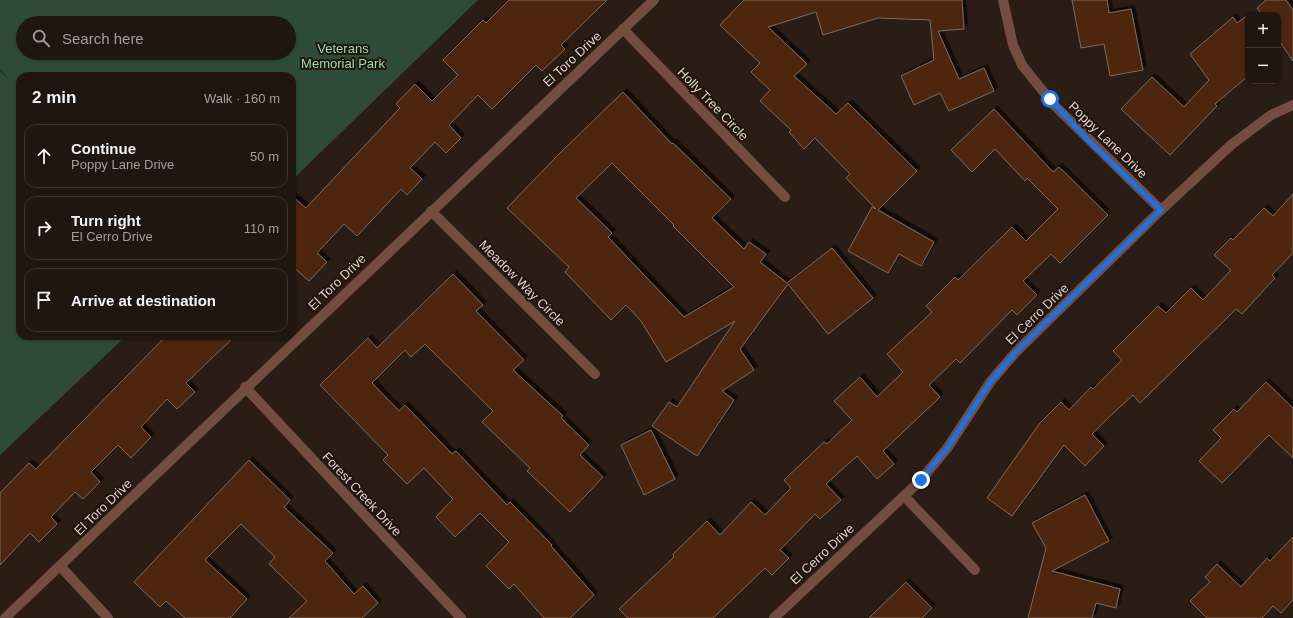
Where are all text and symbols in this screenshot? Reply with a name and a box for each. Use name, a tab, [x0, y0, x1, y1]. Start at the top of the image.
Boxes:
map controls	[1245, 12, 1281, 84]
button: +	[1245, 12, 1281, 48]
search box	[16, 16, 296, 60]
icon: search	[30, 27, 52, 49]
street label: El Toro Drive	[540, 28, 604, 90]
text: Search here	[62, 30, 144, 47]
park label: Veterans Memorial Park	[301, 41, 385, 71]
button: −	[1245, 48, 1281, 84]
street label: Holly Tree Circle	[674, 64, 752, 144]
text: 2 min	[32, 88, 76, 107]
route start	[1041, 90, 1059, 108]
text: Walk · 160 m	[204, 91, 280, 106]
street label: Poppy Lane Drive	[1066, 99, 1150, 181]
text: Continue	[71, 140, 136, 157]
icon: ahead	[33, 145, 55, 167]
text: 50 m	[250, 149, 279, 164]
text: Poppy Lane Drive	[71, 157, 174, 172]
text: Turn right	[71, 212, 141, 229]
icon: right	[33, 217, 55, 239]
text: 110 m	[244, 221, 279, 236]
text: El Cerro Drive	[71, 229, 153, 244]
street label: Meadow Way Circle	[476, 237, 568, 329]
street label: El Toro Drive	[305, 251, 369, 313]
street label: El Cerro Drive	[1002, 280, 1072, 348]
icon: arrive	[33, 289, 55, 311]
text: Arrive at destination	[71, 292, 216, 309]
street label: Forest Creek Drive	[319, 449, 405, 539]
route end	[912, 471, 930, 489]
street label: El Toro Drive	[71, 476, 135, 538]
street label: El Cerro Drive	[787, 521, 857, 587]

